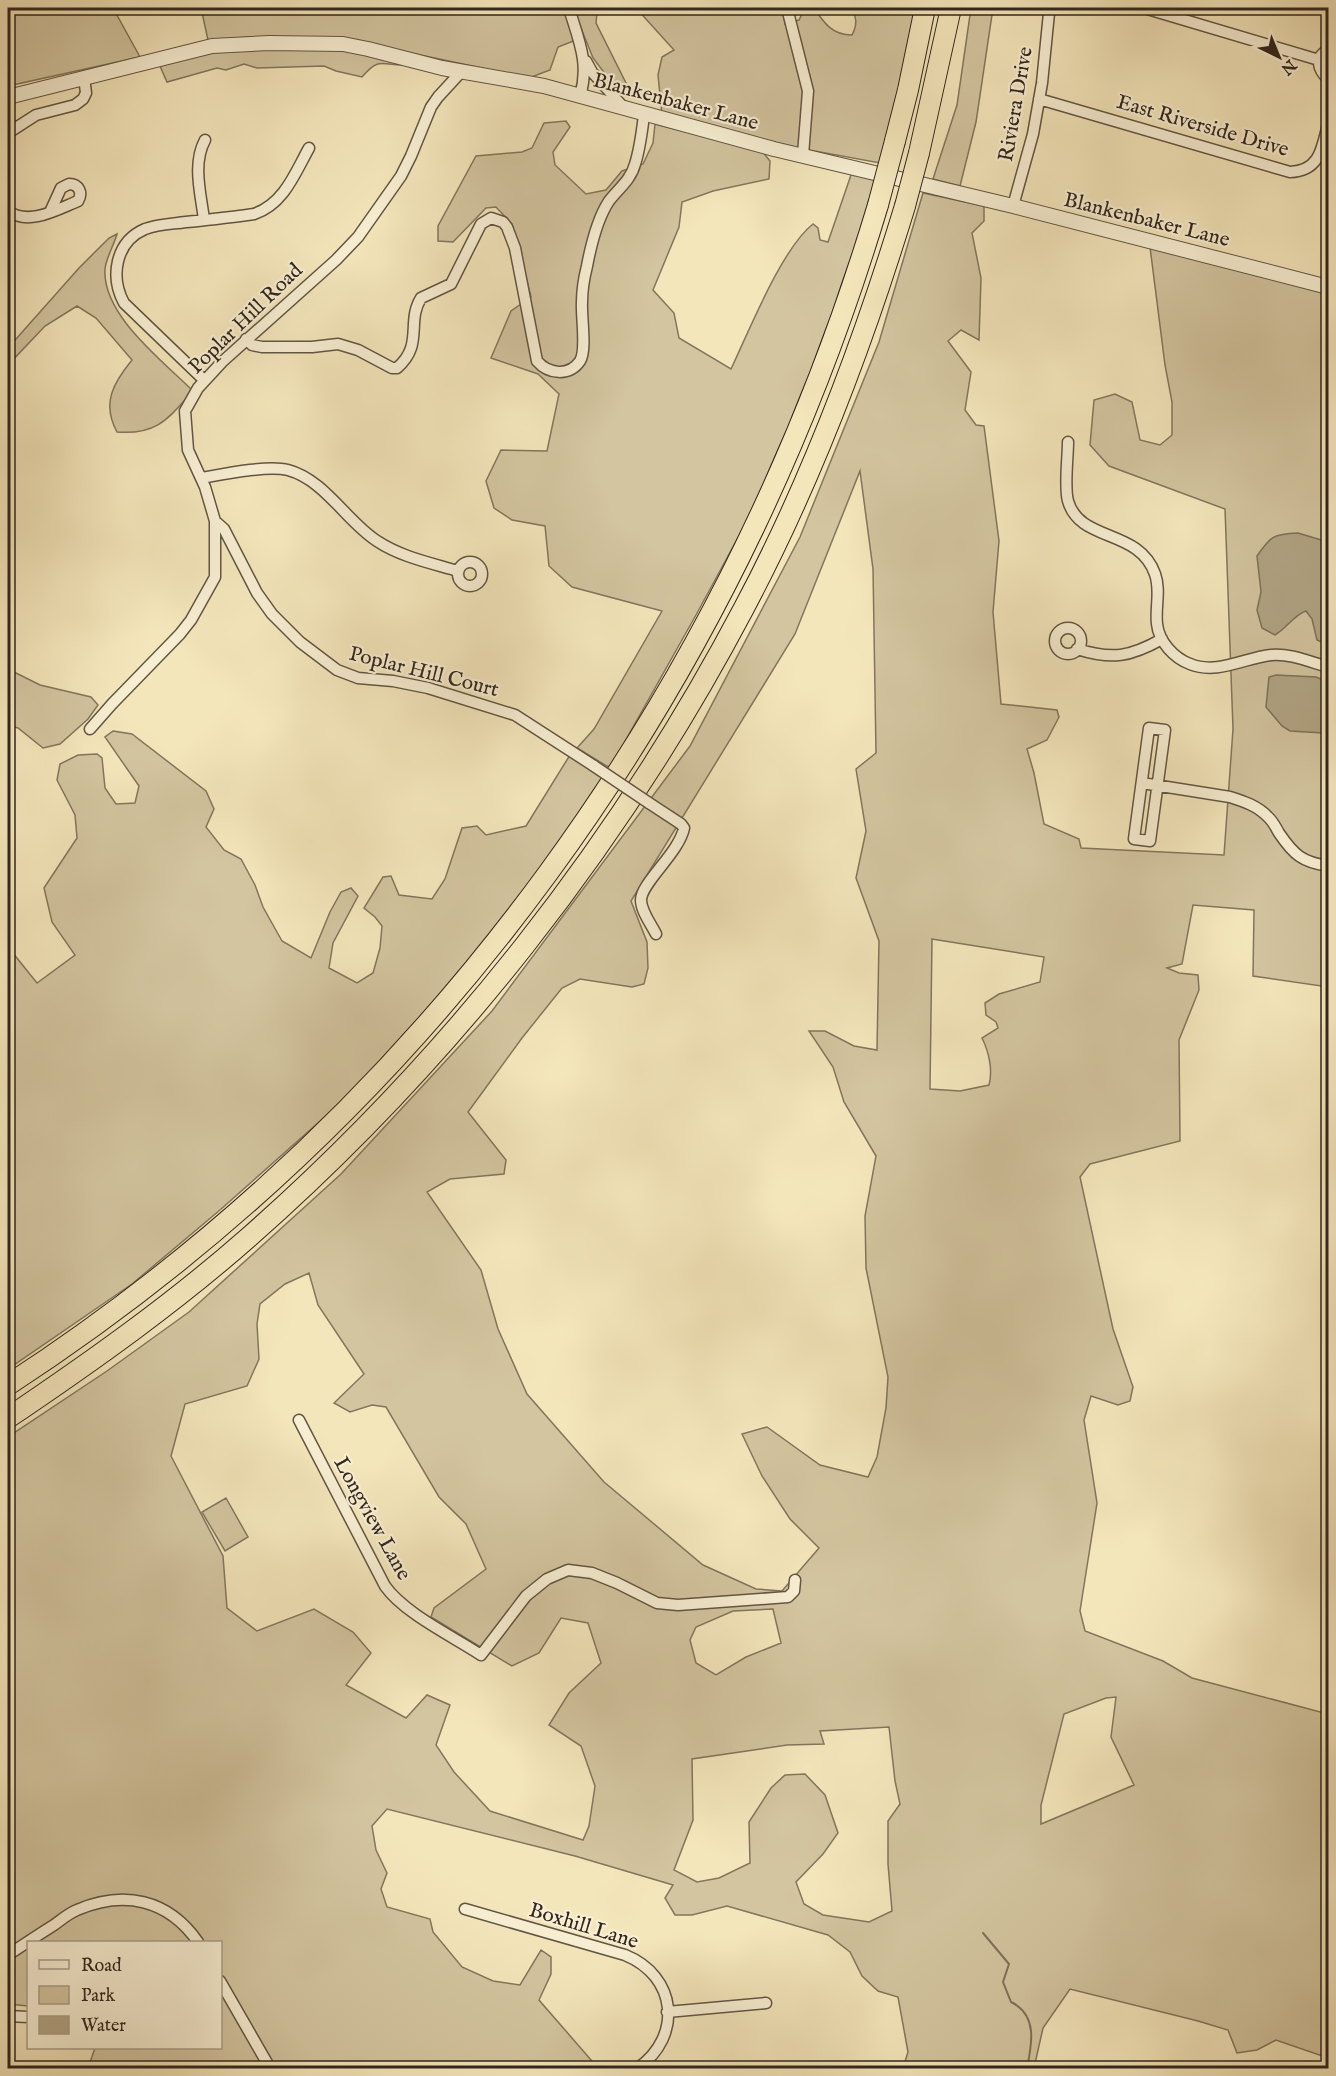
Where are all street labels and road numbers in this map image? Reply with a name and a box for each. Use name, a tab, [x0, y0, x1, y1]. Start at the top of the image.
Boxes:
street label: Riviera Drive	[993, 44, 1040, 164]
street label: Blankenbaker Lane	[590, 67, 762, 138]
street label: East Riverside Drive	[1113, 89, 1292, 164]
street label: Blankenbaker Lane	[1061, 187, 1233, 254]
street label: Poplar Hill Road	[183, 257, 309, 380]
street label: Poplar Hill Court	[346, 641, 501, 704]
street label: Longview Lane	[327, 1452, 417, 1586]
street label: Boxhill Lane	[526, 1897, 642, 1956]

